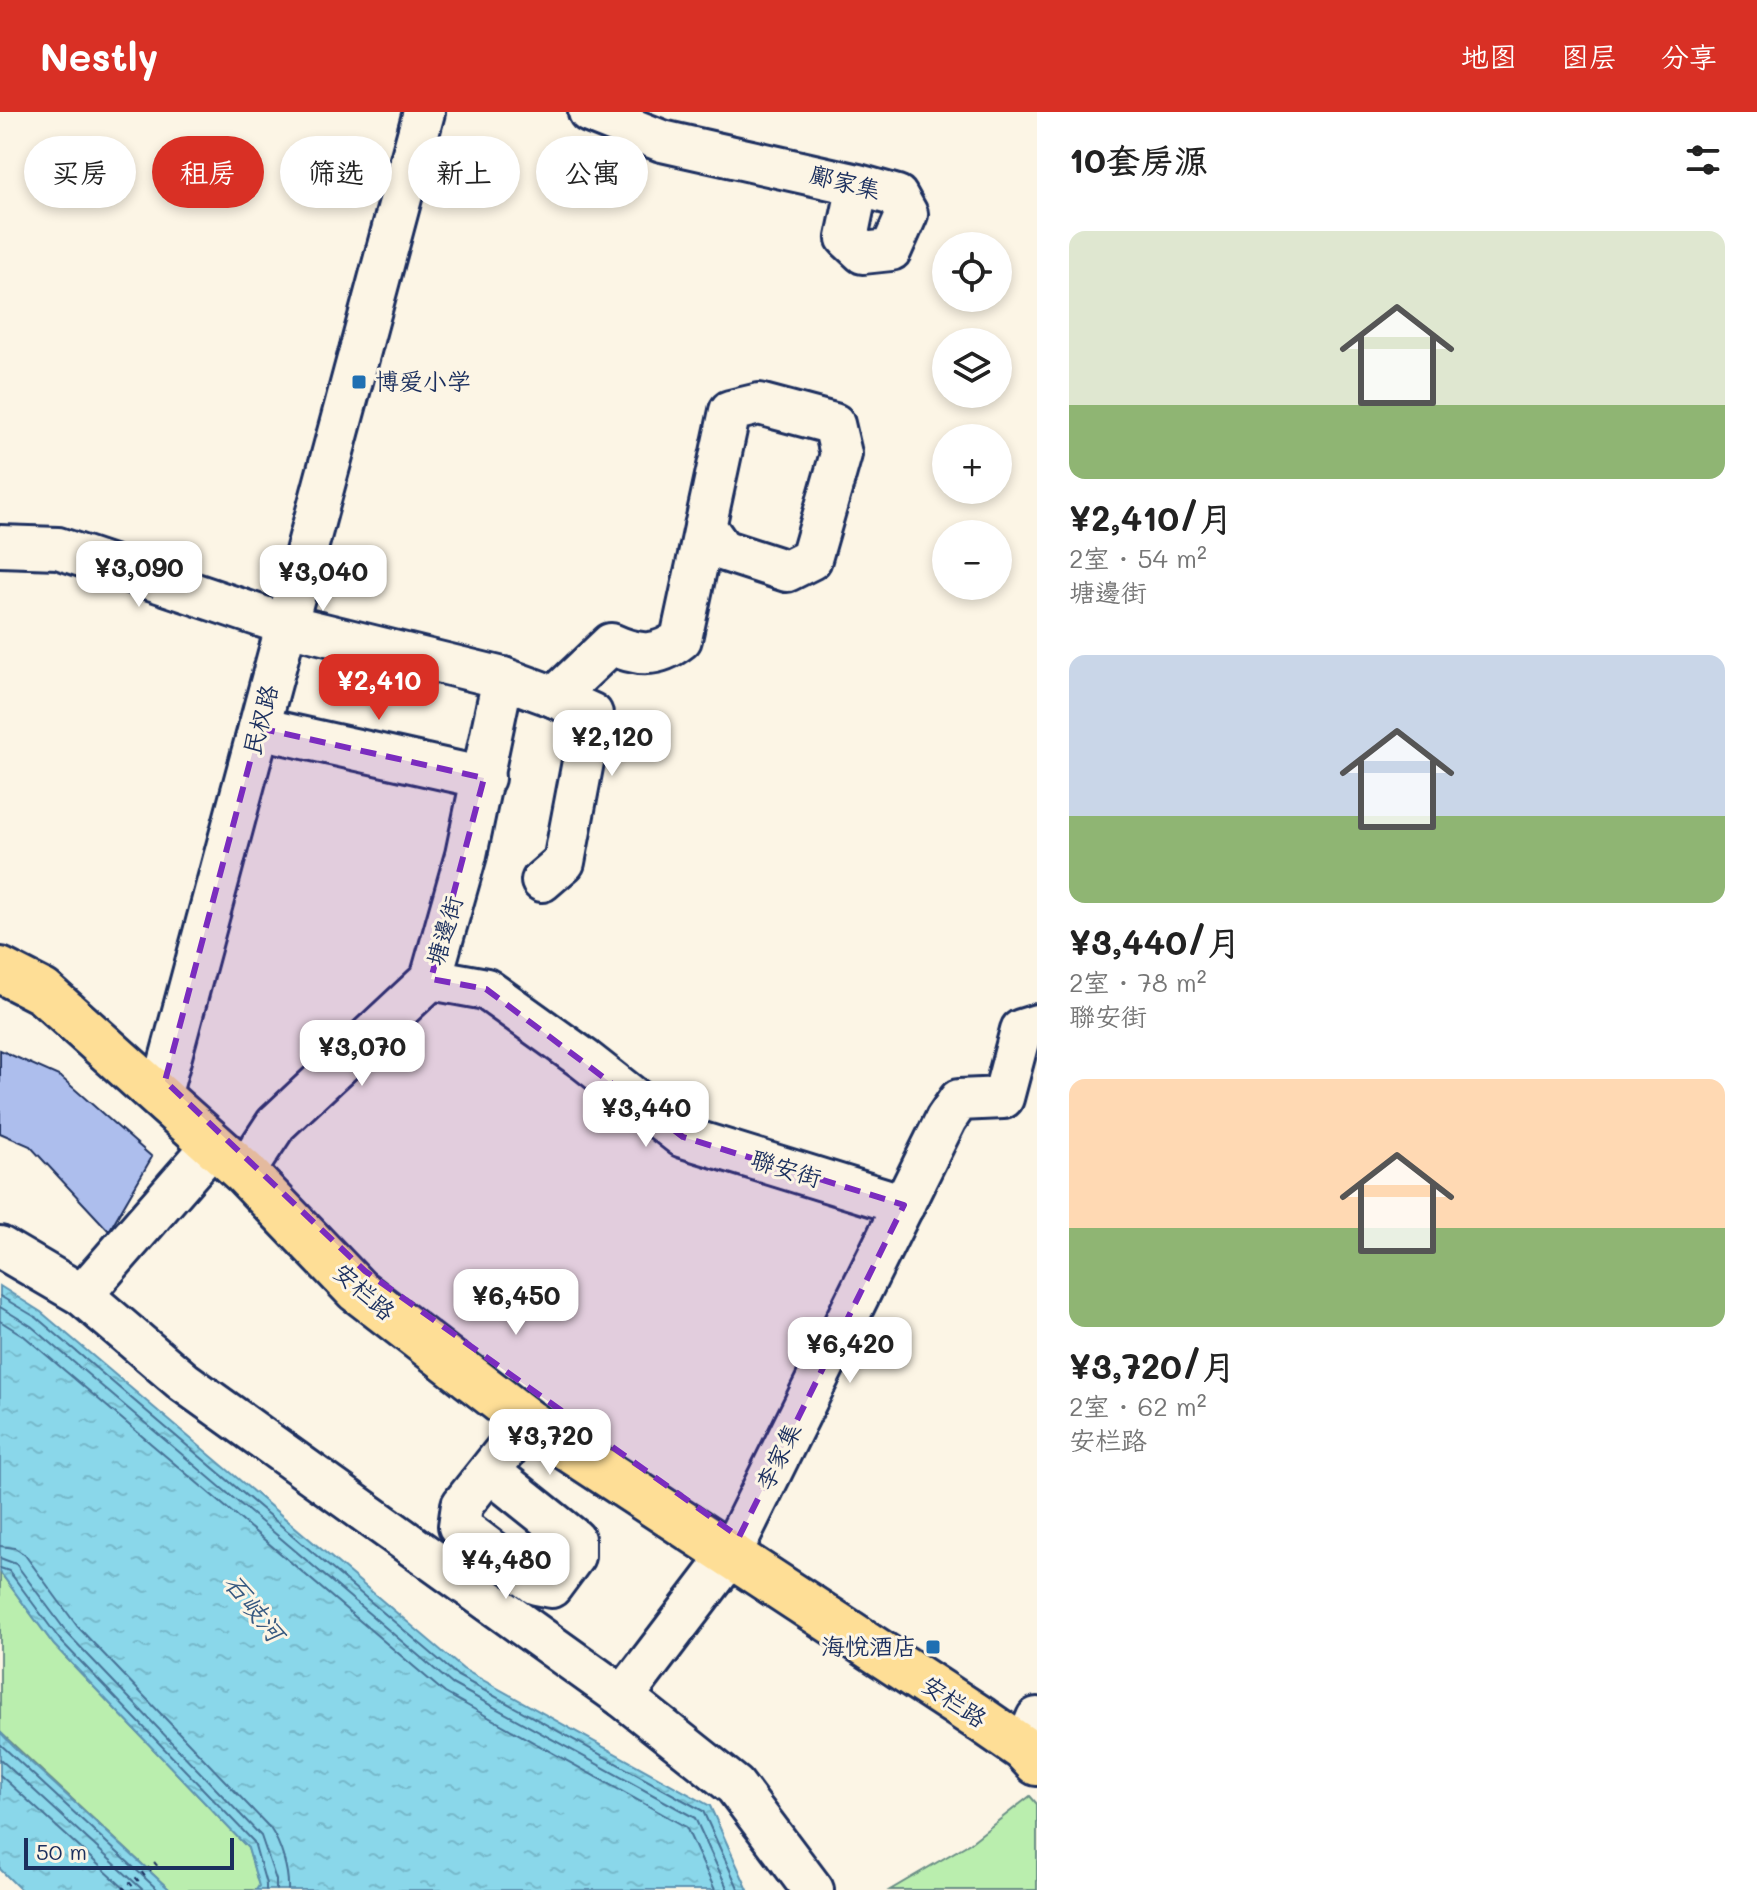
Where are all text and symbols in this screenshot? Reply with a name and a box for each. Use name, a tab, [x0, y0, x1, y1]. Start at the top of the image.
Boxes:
text: Nestly	[40, 31, 158, 81]
text: 地图	[1461, 38, 1517, 74]
text: 图层	[1561, 38, 1617, 74]
text: 分享	[1661, 38, 1717, 74]
chip: 买房	[24, 136, 136, 208]
chip: 租房	[152, 136, 264, 208]
chip: 筛选	[280, 136, 392, 208]
chip: 新上	[408, 136, 520, 208]
chip: 公寓	[536, 136, 648, 208]
text: 10套房源	[1069, 137, 1208, 182]
icon: filters	[1681, 138, 1725, 182]
street label: 鄺家集	[807, 158, 884, 205]
map controls	[932, 232, 1012, 600]
button: locate	[932, 232, 1012, 312]
icon: home	[1325, 283, 1469, 427]
button: layers	[932, 328, 1012, 408]
place label: 博爱小学	[375, 365, 471, 396]
marker: 博爱小学	[350, 373, 368, 391]
button: +	[932, 424, 1012, 504]
text: ¥2,410/月	[1069, 495, 1233, 540]
button: −	[932, 520, 1012, 600]
pin: ¥3,090	[74, 541, 204, 609]
text: 2室 · 54 m²	[1069, 541, 1207, 575]
pin: ¥3,040	[258, 545, 388, 613]
text: ¥3,090	[94, 550, 184, 584]
text: ¥3,040	[278, 554, 368, 588]
text: 塘邊街	[1069, 575, 1147, 609]
pin: ¥2,410	[314, 654, 444, 722]
text: ¥2,410	[337, 663, 421, 697]
street label: 民权路	[235, 681, 284, 758]
icon: home	[1325, 707, 1469, 851]
pin: ¥2,120	[547, 710, 677, 778]
text: ¥2,120	[571, 719, 653, 753]
street label: 塘邊街	[419, 892, 468, 969]
text: ¥3,440/月	[1069, 919, 1241, 964]
text: 2室 · 78 m²	[1069, 965, 1207, 999]
text: 聯安街	[1069, 999, 1147, 1033]
pin: ¥3,070	[297, 1020, 427, 1088]
text: ¥3,070	[318, 1029, 406, 1063]
pin: ¥3,440	[581, 1081, 711, 1149]
text: ¥3,440	[601, 1090, 691, 1124]
icon: home	[1325, 1131, 1469, 1275]
street label: 聯安街	[747, 1142, 825, 1193]
street label: 安栏路	[328, 1256, 402, 1326]
pin: ¥6,450	[451, 1269, 581, 1337]
text: ¥6,450	[471, 1278, 561, 1312]
pin: ¥6,420	[785, 1317, 915, 1385]
text: ¥6,420	[806, 1326, 894, 1360]
text: ¥3,720/月	[1069, 1343, 1236, 1388]
text: 2室 · 62 m²	[1069, 1389, 1207, 1423]
pin: ¥3,720	[485, 1409, 615, 1477]
street label: 李家集	[748, 1417, 807, 1495]
text: ¥3,720	[507, 1418, 593, 1452]
text: 安栏路	[1069, 1423, 1147, 1457]
pin: ¥4,480	[441, 1533, 571, 1601]
text: ¥4,480	[461, 1542, 551, 1576]
water label: 石岐河	[217, 1566, 295, 1651]
place label: 海悦酒店	[821, 1630, 917, 1661]
marker: 海悦酒店	[924, 1638, 942, 1656]
street label: 安栏路	[916, 1668, 993, 1734]
scale bar	[24, 1834, 234, 1870]
text: 50 m	[36, 1837, 87, 1866]

